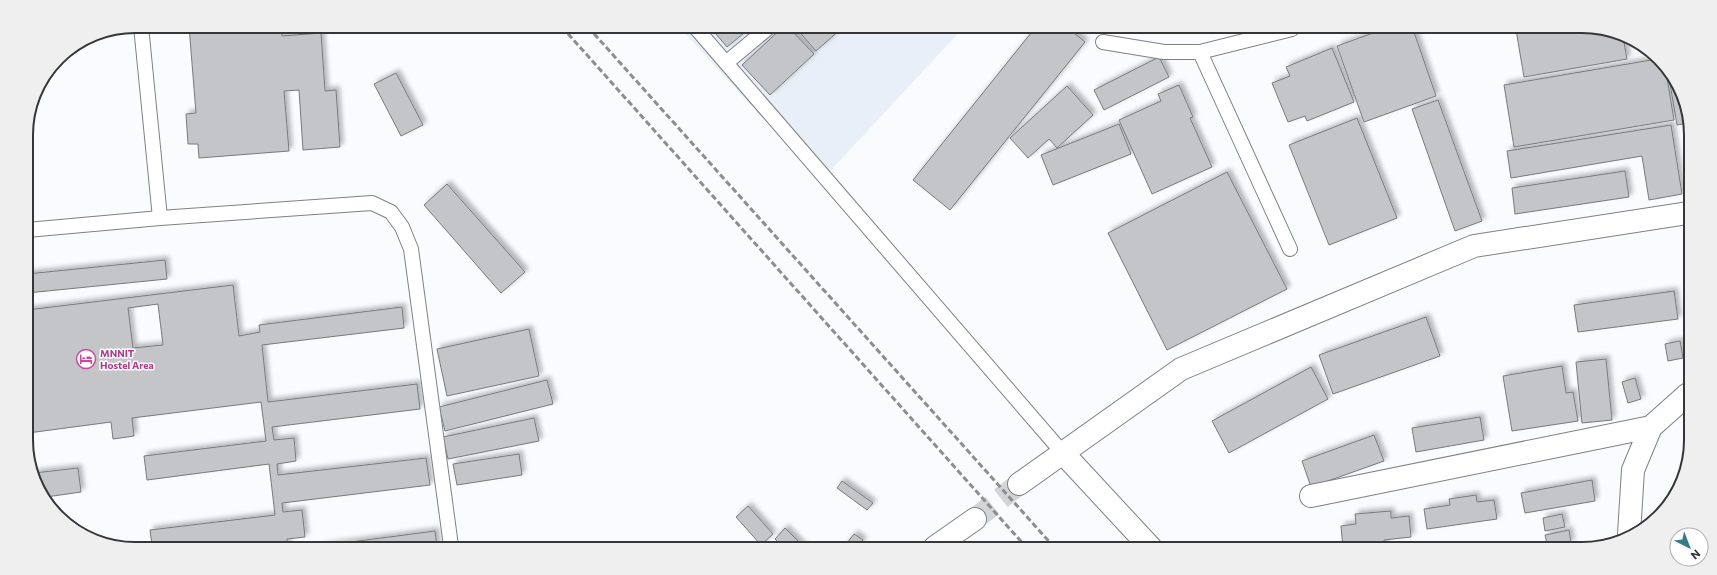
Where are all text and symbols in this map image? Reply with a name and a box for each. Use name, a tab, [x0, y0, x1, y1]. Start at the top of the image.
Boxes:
place label: MNNIT Hostel Area	[100, 347, 154, 371]
hotel icon: MNNIT Hostel Area	[75, 348, 97, 370]
north arrow	[1669, 527, 1709, 567]
text: N	[1689, 547, 1703, 562]

